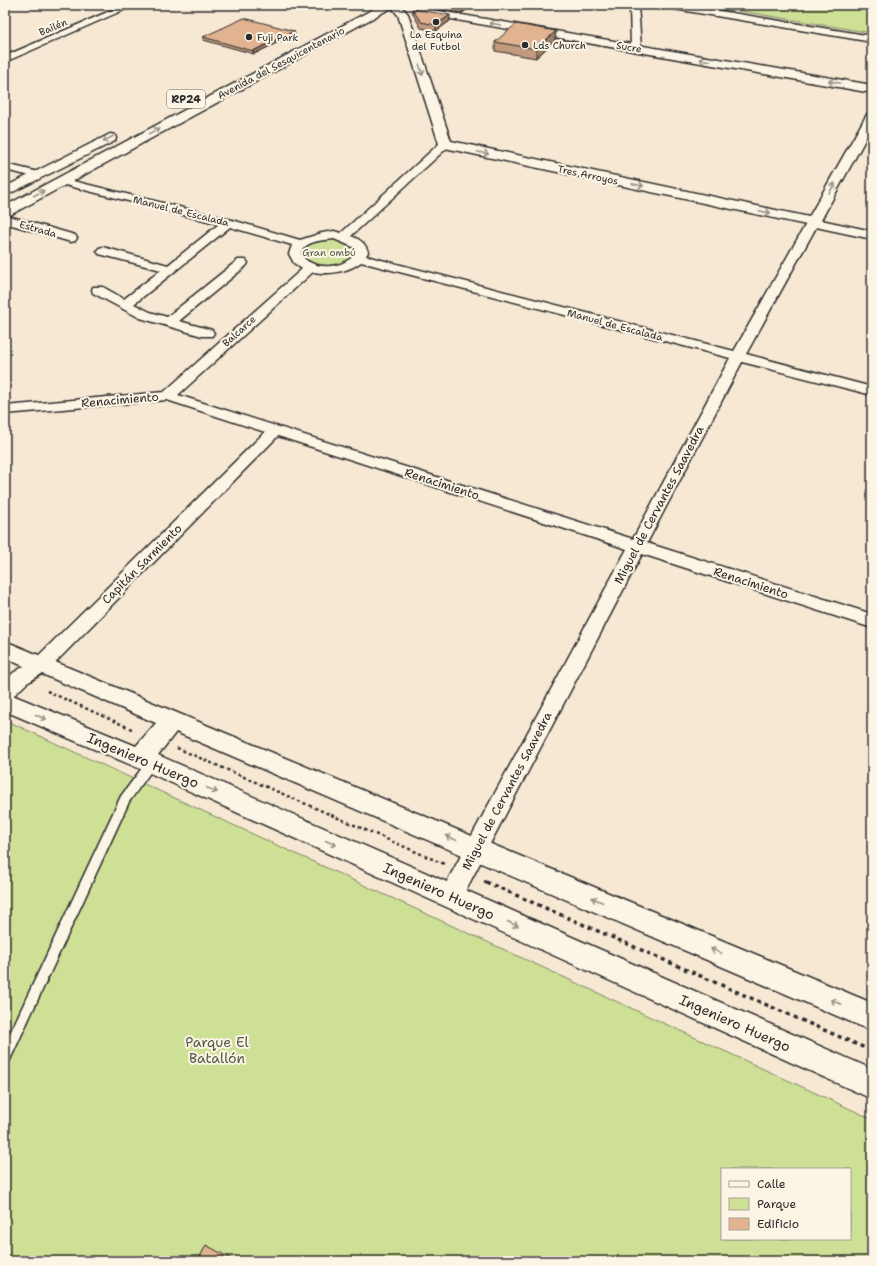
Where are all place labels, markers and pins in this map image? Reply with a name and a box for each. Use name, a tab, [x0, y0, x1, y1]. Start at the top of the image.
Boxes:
marker: La Esquina del Futbol	[431, 17, 441, 27]
place label: La Esquina del Futbol	[410, 28, 463, 53]
place label: Fuji Park	[257, 31, 299, 44]
marker: Fuji Park	[244, 32, 254, 42]
place label: Lds Church	[533, 39, 586, 52]
marker: Lds Church	[520, 40, 530, 50]

